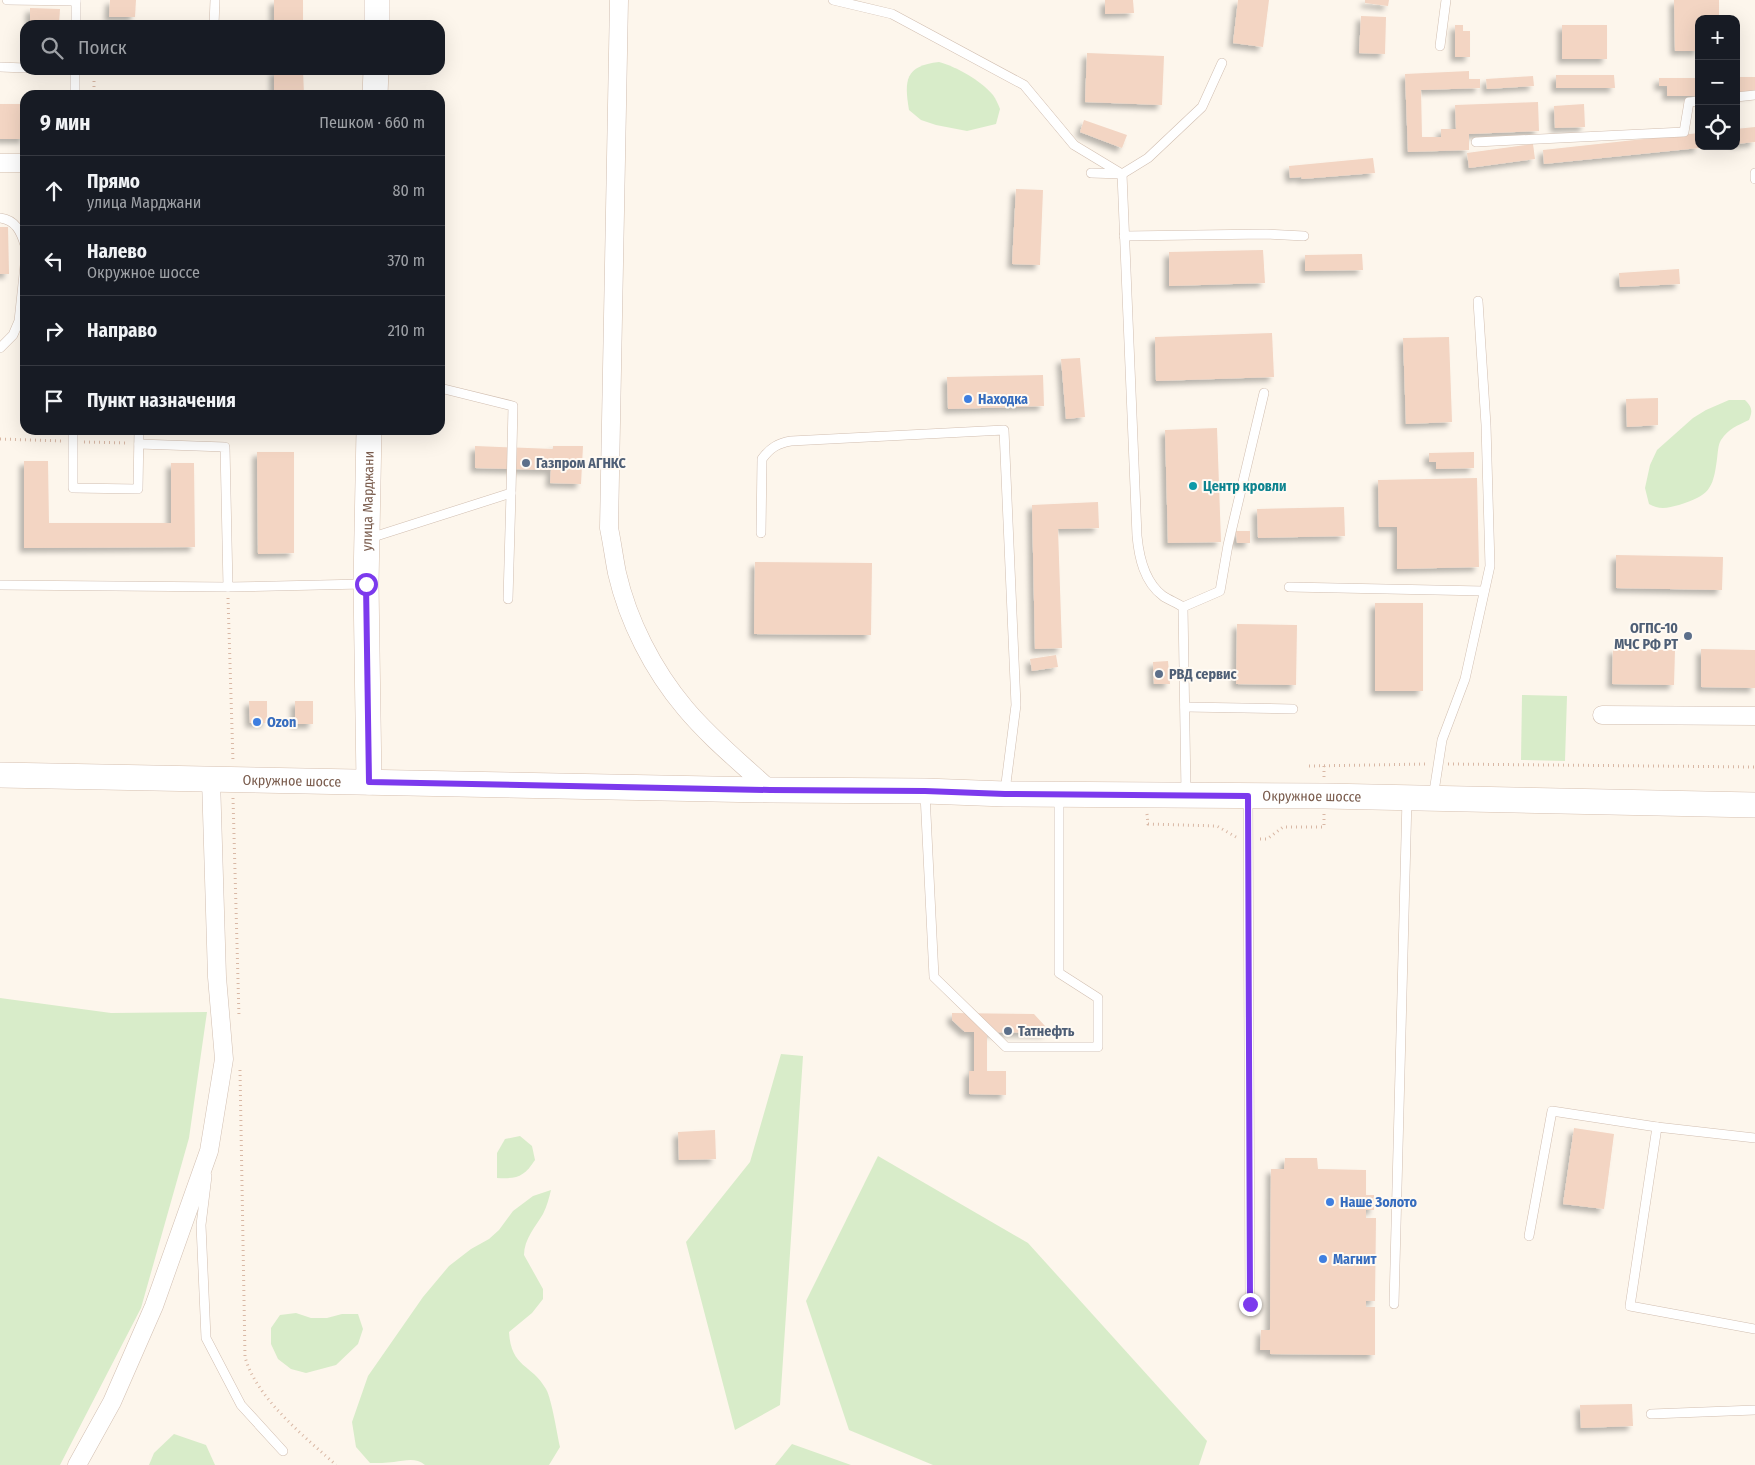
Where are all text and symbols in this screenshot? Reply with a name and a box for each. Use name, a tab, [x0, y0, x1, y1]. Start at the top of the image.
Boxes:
map controls	[1695, 15, 1740, 150]
button: +	[1695, 15, 1740, 60]
search box	[20, 20, 445, 75]
icon: search	[38, 34, 66, 62]
text: Поиск	[78, 36, 127, 59]
button: −	[1695, 60, 1740, 105]
button: locate	[1695, 105, 1740, 150]
text: 9 мин	[40, 110, 91, 136]
text: Пешком · 660 m	[319, 113, 425, 132]
text: Прямо	[87, 170, 140, 193]
icon: ahead	[40, 177, 68, 205]
text: 80 m	[393, 181, 425, 200]
text: улица Марджани	[87, 193, 201, 212]
text: Налево	[87, 240, 147, 263]
icon: left	[40, 247, 68, 275]
text: 370 m	[387, 251, 425, 270]
text: Окружное шоссе	[87, 263, 200, 282]
icon: right	[40, 317, 68, 345]
text: Направо	[87, 319, 157, 342]
text: 210 m	[388, 321, 425, 340]
icon: arrive	[40, 387, 68, 415]
text: Пункт назначения	[87, 389, 236, 412]
place label: Находка	[978, 391, 1028, 408]
marker: Находка	[962, 393, 974, 405]
street label: улица Марджани	[359, 451, 378, 551]
place label: Газпром АГНКС	[536, 455, 627, 472]
marker: Газпром АГНКС	[520, 457, 532, 469]
place label: Центр кровли	[1203, 478, 1287, 495]
marker: Центр кровли	[1187, 480, 1199, 492]
route start	[355, 573, 378, 596]
place label: ОГПС-10 МЧС РФ РТ	[1614, 620, 1678, 653]
marker: ОГПС-10 МЧС РФ РТ	[1682, 630, 1694, 642]
place label: РВД сервис	[1169, 666, 1238, 683]
marker: РВД сервис	[1153, 668, 1165, 680]
place label: Ozon	[267, 714, 296, 731]
marker: Ozon	[251, 716, 263, 728]
street label: Окружное шоссе	[242, 772, 342, 791]
street label: Окружное шоссе	[1262, 788, 1361, 806]
place label: Татнефть	[1018, 1023, 1075, 1040]
marker: Татнефть	[1002, 1025, 1014, 1037]
place label: Наше Золото	[1340, 1194, 1418, 1211]
marker: Наше Золото	[1324, 1196, 1336, 1208]
place label: Магнит	[1333, 1251, 1377, 1268]
marker: Магнит	[1317, 1253, 1329, 1265]
route end	[1239, 1293, 1262, 1316]

